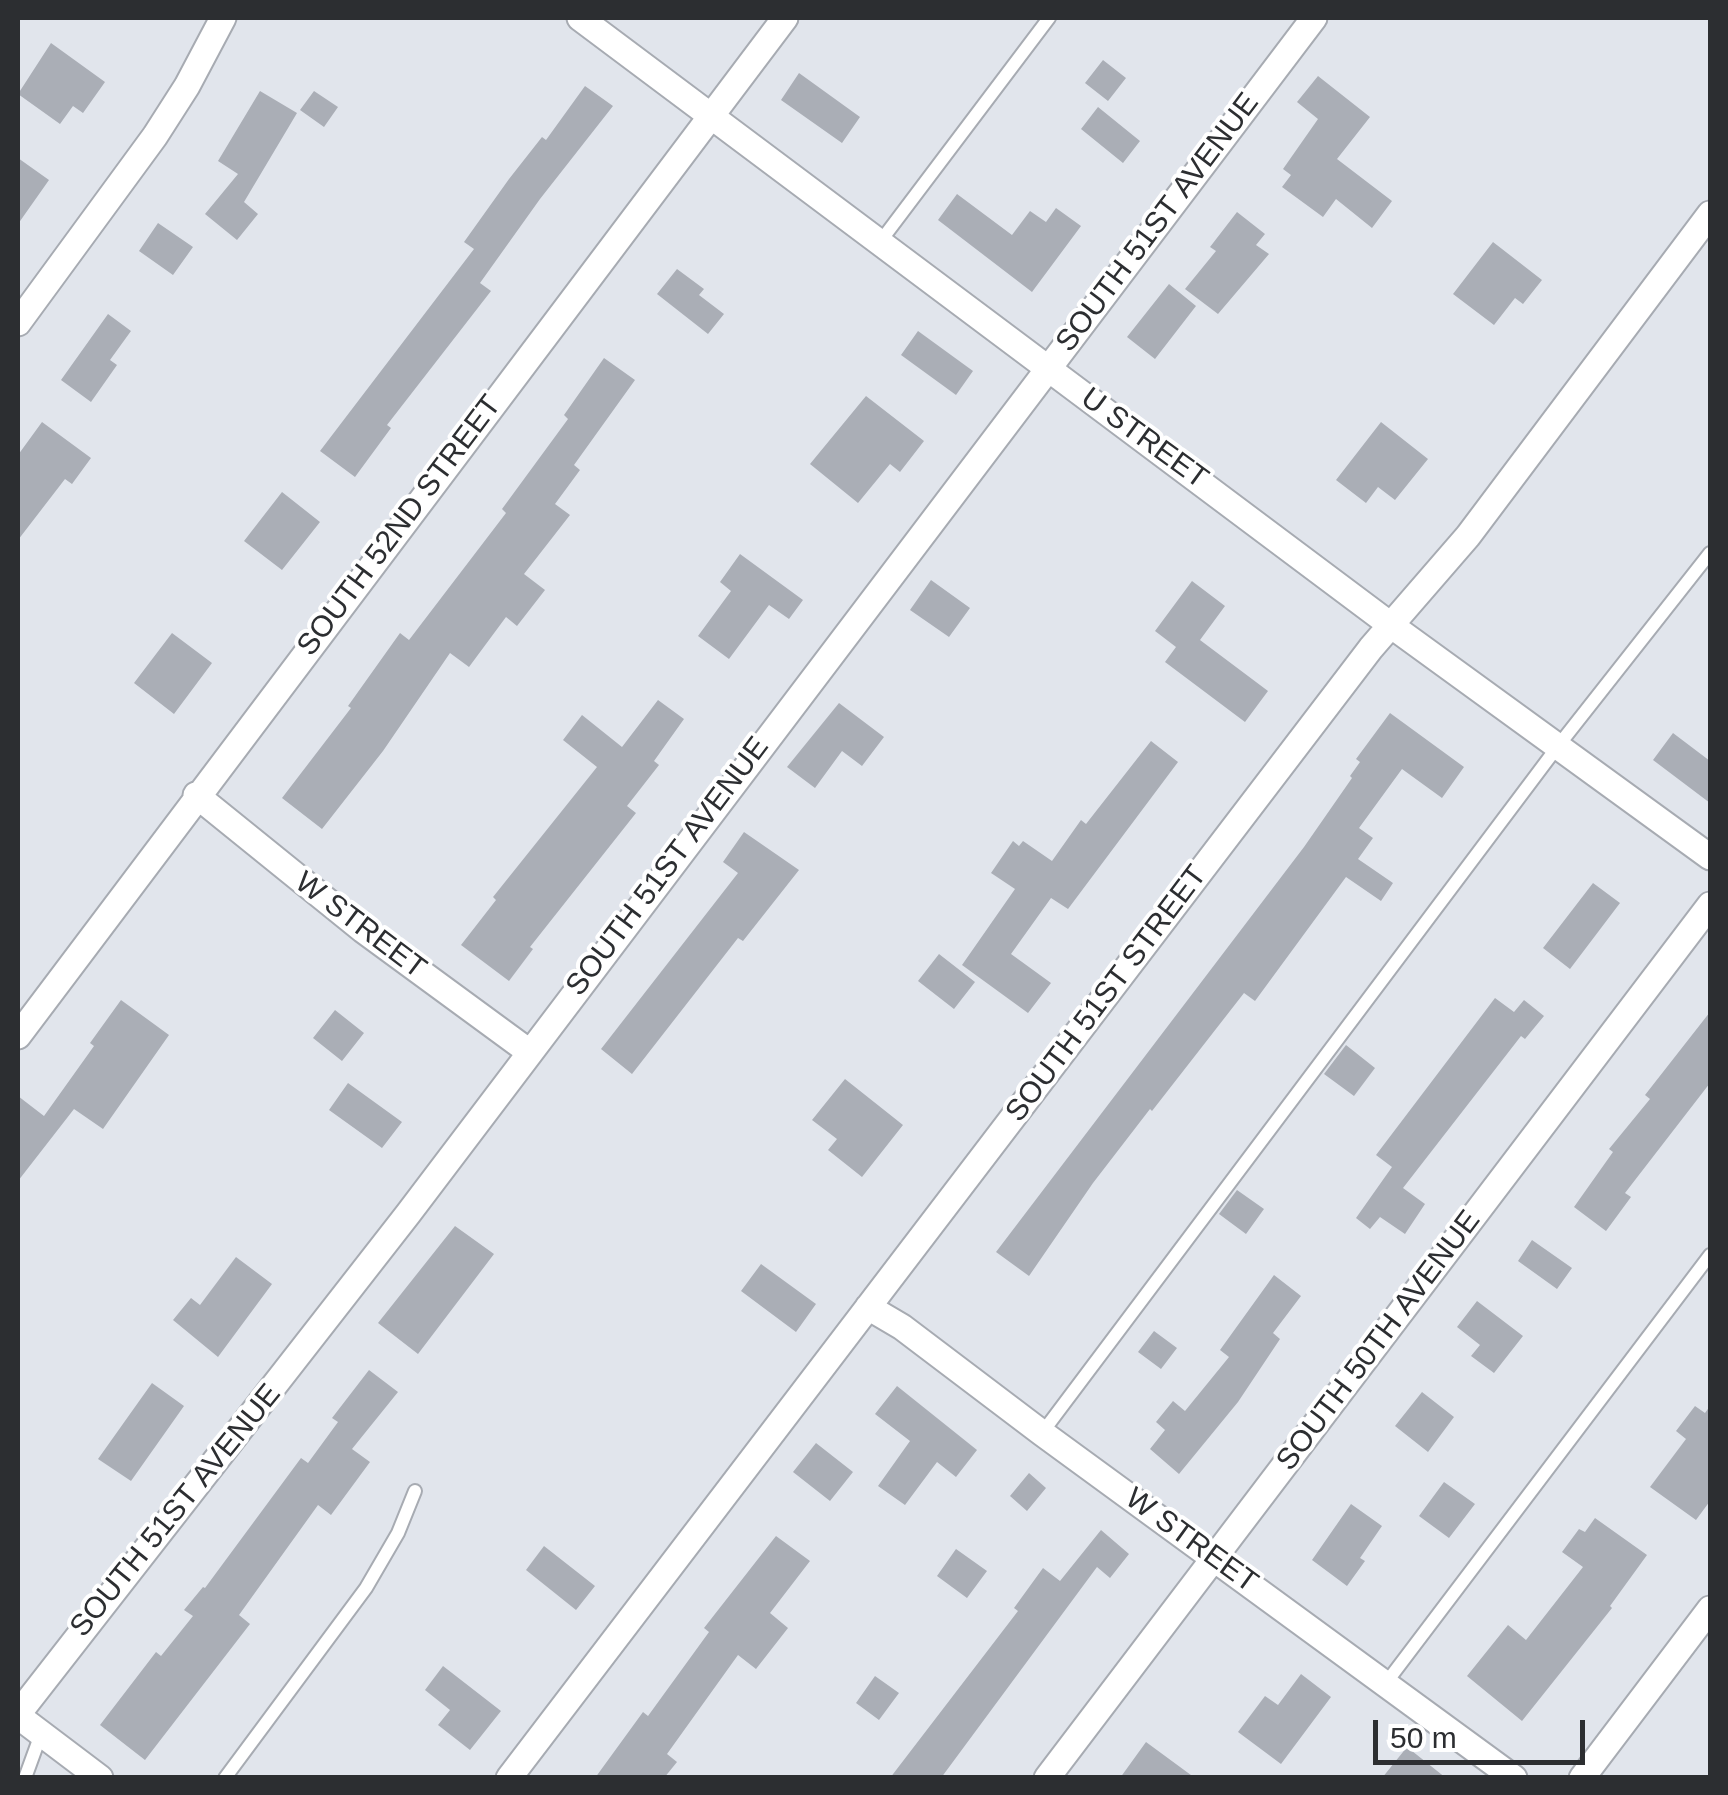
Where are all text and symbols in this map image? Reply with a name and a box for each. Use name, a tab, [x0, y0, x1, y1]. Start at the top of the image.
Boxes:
street label: SOUTH 51ST AVENUE	[1049, 87, 1267, 359]
street label: U STREET	[1073, 381, 1215, 497]
street label: SOUTH 52ND STREET	[290, 389, 510, 663]
street label: SOUTH 51ST AVENUE	[559, 731, 777, 1003]
street label: SOUTH 51ST STREET	[999, 859, 1215, 1129]
street label: W STREET	[287, 865, 433, 987]
street label: SOUTH 50TH AVENUE	[1269, 1204, 1489, 1478]
street label: SOUTH 51ST AVENUE	[63, 1377, 289, 1645]
street label: W STREET	[1118, 1481, 1264, 1601]
scale bar	[1378, 1700, 1590, 1762]
text: 50 m	[1390, 1721, 1457, 1754]

